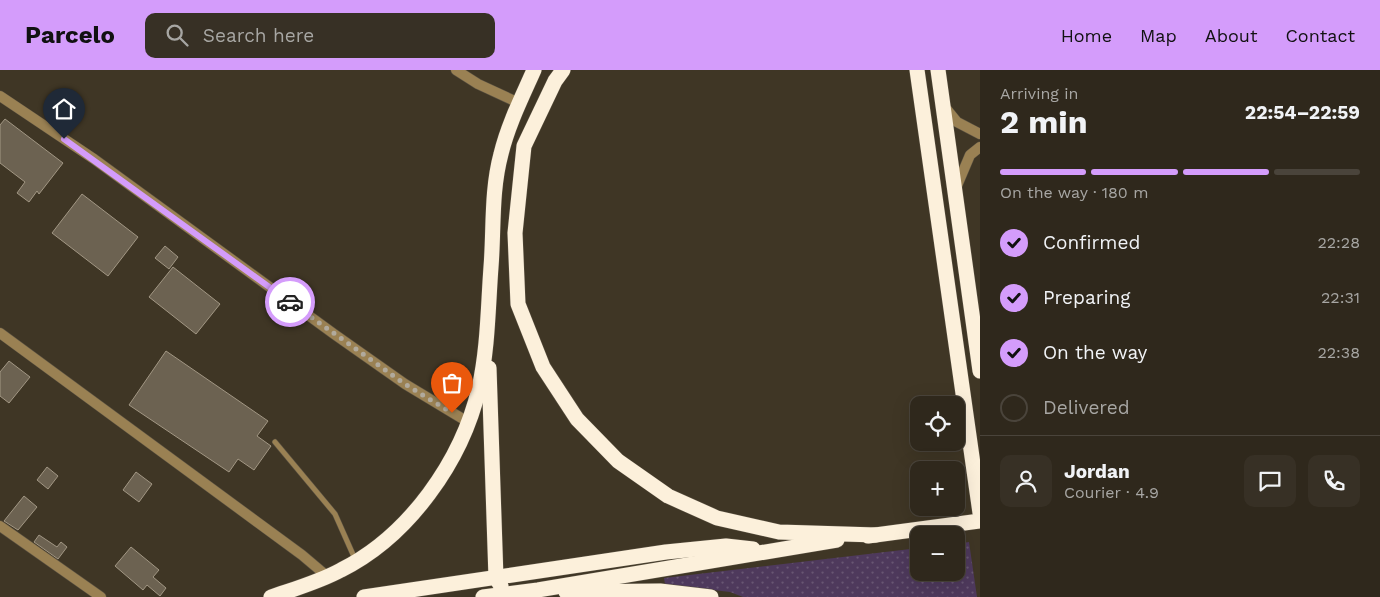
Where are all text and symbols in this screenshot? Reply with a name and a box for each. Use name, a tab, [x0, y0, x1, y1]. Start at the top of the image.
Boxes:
search box	[145, 13, 495, 58]
text: Parcelo	[25, 21, 115, 49]
icon: search	[163, 21, 191, 49]
text: Search here	[203, 24, 314, 47]
text: Home	[1061, 25, 1112, 46]
text: Map	[1140, 25, 1177, 46]
text: About	[1205, 25, 1257, 46]
text: Contact	[1285, 25, 1355, 46]
text: Arriving in	[1000, 84, 1078, 103]
pin	[43, 88, 85, 139]
icon: home	[50, 95, 78, 123]
text: 22:54–22:59	[1245, 101, 1360, 124]
text: 2 min	[1000, 103, 1088, 141]
text: On the way · 180 m	[1000, 183, 1148, 202]
icon: check	[1000, 229, 1028, 257]
text: Confirmed	[1043, 231, 1140, 254]
text: 22:28	[1317, 233, 1360, 252]
courier	[265, 277, 315, 327]
icon: check	[1000, 284, 1028, 312]
text: Preparing	[1043, 286, 1130, 309]
icon: car	[276, 288, 304, 316]
text: 22:31	[1321, 288, 1360, 307]
icon: check	[1000, 339, 1028, 367]
text: On the way	[1043, 341, 1147, 364]
text: 22:38	[1317, 343, 1360, 362]
pin	[431, 362, 473, 413]
icon: bag	[438, 369, 466, 397]
map controls	[910, 396, 965, 581]
button: locate	[910, 396, 965, 451]
text: Delivered	[1043, 396, 1130, 419]
button: person	[1000, 455, 1052, 507]
button: chat	[1244, 455, 1296, 507]
button: phone	[1308, 455, 1360, 507]
text: Jordan	[1064, 460, 1130, 483]
button: +	[910, 461, 965, 516]
text: Courier · 4.9	[1064, 483, 1159, 502]
button: −	[910, 526, 965, 581]

